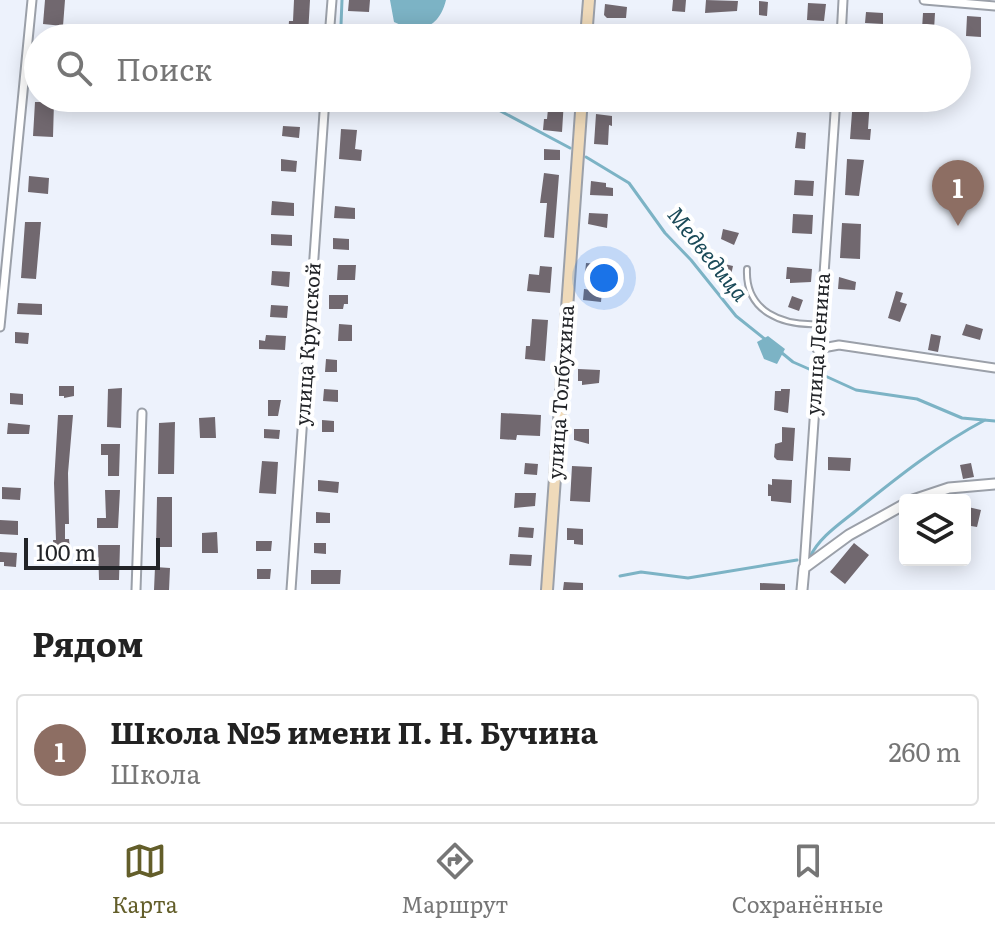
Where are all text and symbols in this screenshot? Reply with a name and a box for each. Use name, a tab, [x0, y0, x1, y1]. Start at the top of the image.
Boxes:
search box	[24, 24, 971, 112]
icon: search	[52, 46, 96, 90]
text: Поиск	[116, 46, 212, 90]
pin: 1	[932, 160, 984, 226]
water label: Медведица	[661, 199, 758, 308]
your location	[584, 258, 624, 298]
street label: улица Крупской	[285, 261, 327, 427]
street label: улица Ленина	[796, 271, 836, 416]
street label: улица Толбухина	[538, 303, 580, 480]
map controls	[899, 494, 971, 566]
button: layers	[899, 494, 971, 566]
scale bar	[24, 534, 160, 570]
text: 100 m	[36, 535, 96, 568]
text: Рядом	[32, 617, 144, 667]
text: Школа №5 имени П. Н. Бучина	[110, 709, 598, 753]
text: 1	[55, 731, 65, 770]
text: 260 m	[888, 731, 961, 770]
text: Школа	[110, 753, 201, 792]
tab: Карта	[112, 839, 178, 920]
tab: Маршрут	[401, 839, 508, 920]
tab: Сохранённые	[732, 839, 883, 920]

